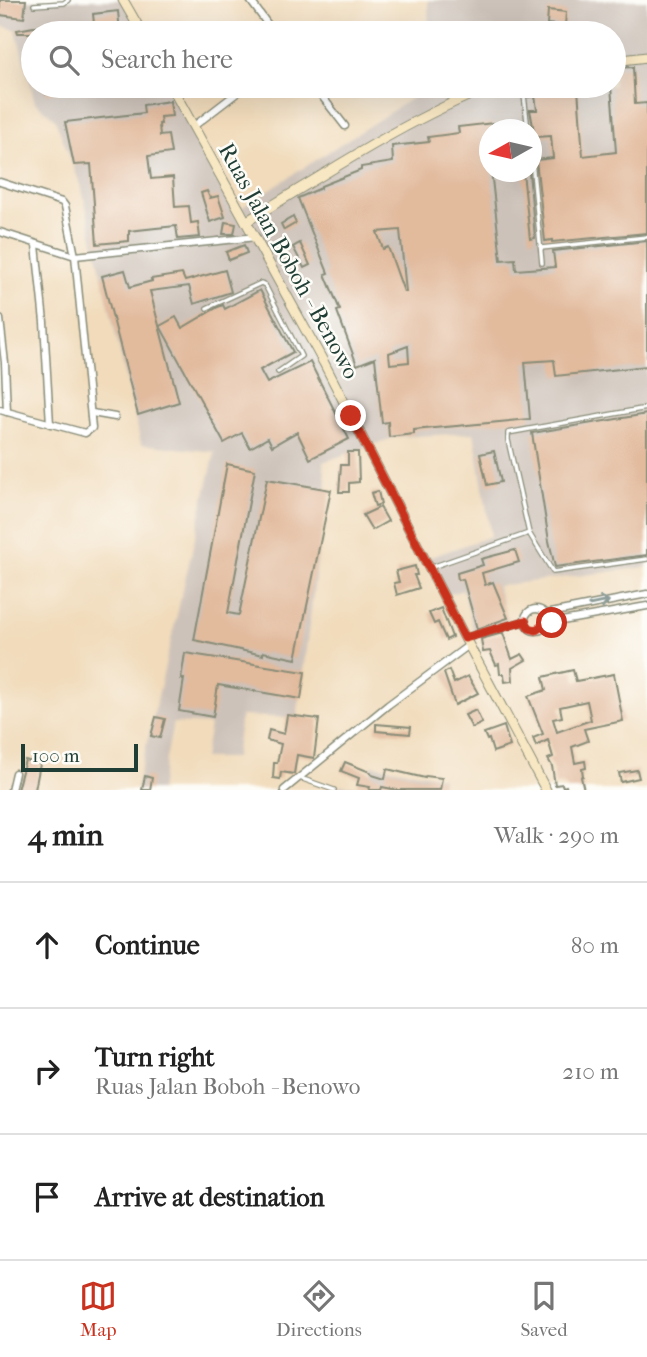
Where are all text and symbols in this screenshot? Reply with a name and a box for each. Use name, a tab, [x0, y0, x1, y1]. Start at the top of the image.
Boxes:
search box	[21, 21, 626, 98]
icon: search	[45, 41, 83, 79]
text: Search here	[101, 44, 233, 75]
north arrow	[479, 119, 542, 182]
street label: Ruas Jalan Boboh - Benowo	[213, 138, 365, 384]
route end	[335, 400, 366, 431]
one-way arrow	[587, 596, 610, 610]
route start	[536, 607, 567, 638]
scale bar	[21, 741, 138, 773]
text: 100 m	[32, 745, 80, 767]
text: 4 min	[28, 818, 103, 853]
text: Walk · 290 m	[494, 822, 619, 849]
icon: ahead	[28, 926, 66, 964]
text: Continue	[95, 930, 200, 961]
text: 80 m	[571, 932, 619, 959]
text: Turn right	[95, 1042, 215, 1073]
icon: right	[28, 1052, 66, 1090]
text: 210 m	[562, 1058, 619, 1085]
text: Ruas Jalan Boboh - Benowo	[95, 1073, 360, 1100]
icon: arrive	[28, 1178, 66, 1216]
text: Arrive at destination	[95, 1182, 325, 1213]
tab: Map	[79, 1277, 117, 1341]
tab: Directions	[276, 1277, 362, 1341]
tab: Saved	[520, 1277, 568, 1341]

